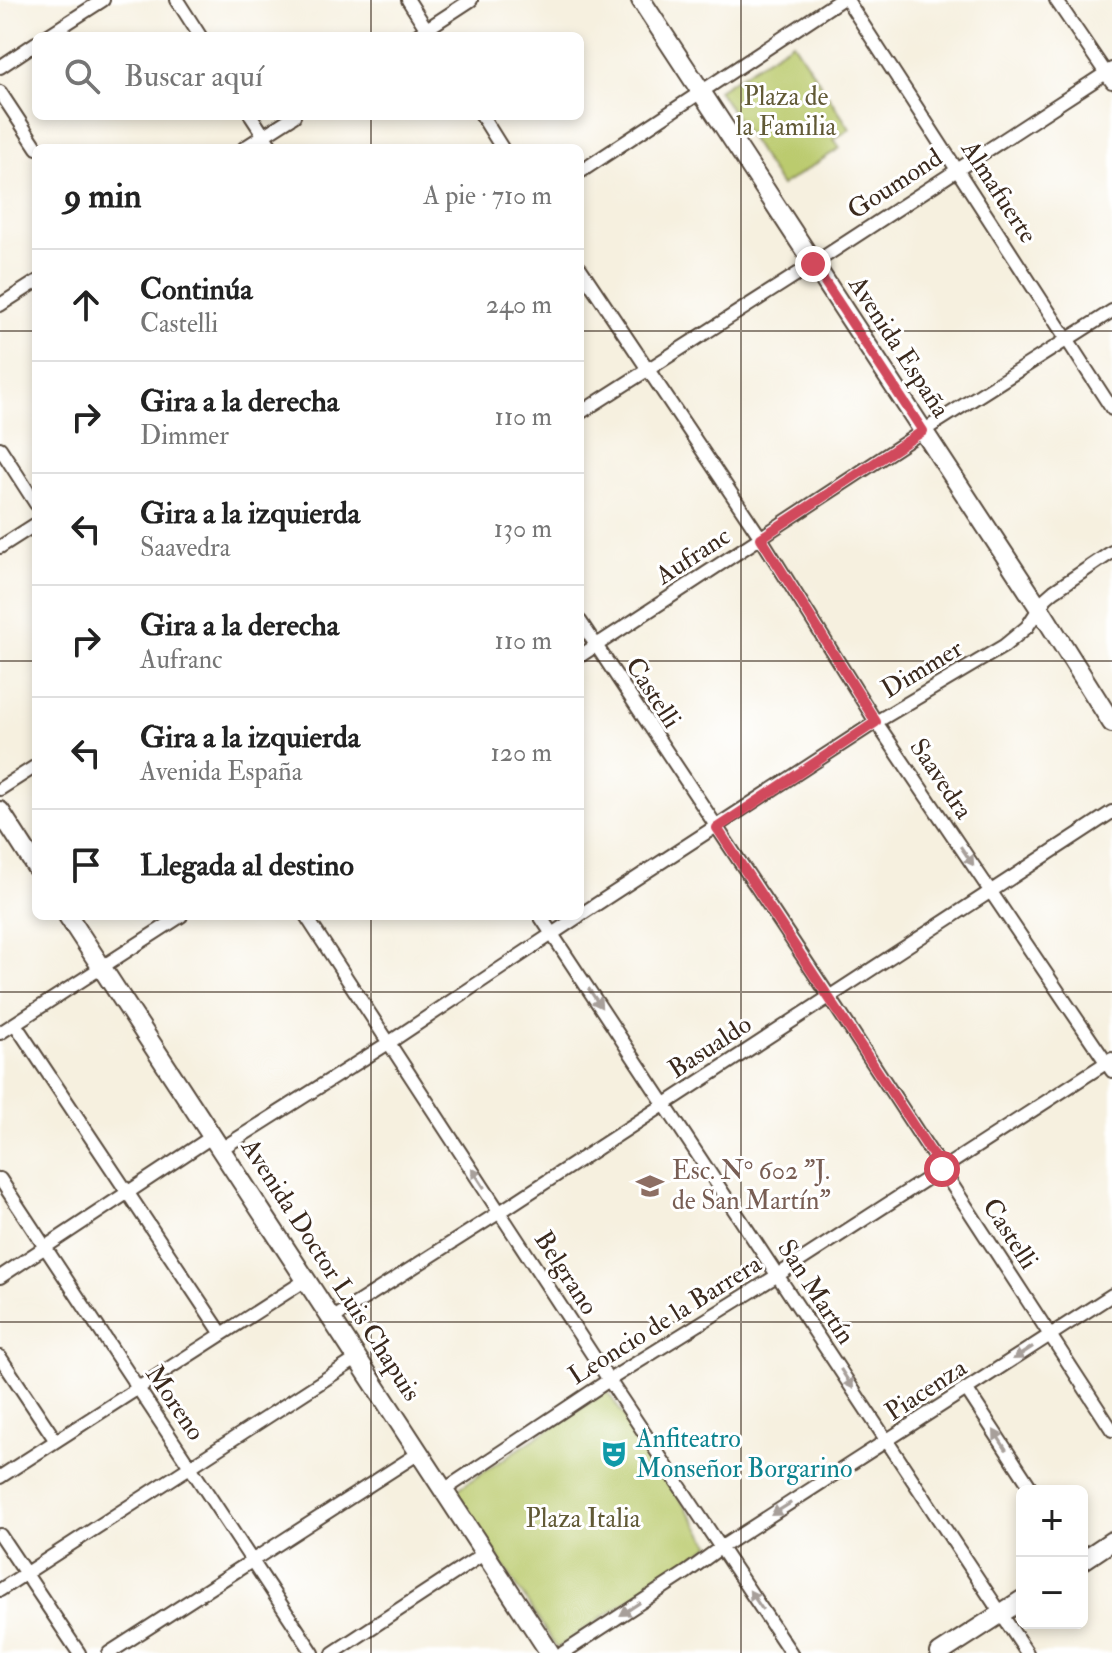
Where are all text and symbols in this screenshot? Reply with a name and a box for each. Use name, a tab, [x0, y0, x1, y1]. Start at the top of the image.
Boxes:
search box	[32, 32, 584, 120]
icon: search	[60, 54, 104, 98]
text: Buscar aquí	[124, 58, 263, 95]
park label: Plaza de la Familia	[736, 81, 837, 143]
street label: Almafuerte	[954, 134, 1044, 249]
street label: Goumond	[842, 141, 949, 226]
text: 9 min	[64, 175, 142, 218]
text: A pie · 710 m	[423, 180, 552, 212]
route end	[795, 246, 831, 282]
street label: Avenida España	[840, 269, 957, 425]
text: Continúa	[140, 271, 253, 308]
icon: ahead	[64, 283, 108, 327]
text: 240 m	[486, 289, 552, 321]
text: Castelli	[140, 308, 218, 340]
text: Gira a la derecha	[140, 383, 339, 420]
icon: right	[64, 395, 108, 439]
text: 110 m	[495, 401, 552, 433]
text: Dimmer	[140, 420, 229, 452]
text: Gira a la izquierda	[140, 495, 360, 532]
icon: left	[64, 507, 108, 551]
text: 130 m	[494, 513, 552, 545]
street label: Aufranc	[649, 520, 736, 592]
text: Saavedra	[140, 532, 230, 564]
text: Gira a la derecha	[140, 607, 339, 644]
icon: right	[64, 619, 108, 663]
text: 110 m	[495, 625, 552, 657]
street label: Dimmer	[876, 632, 969, 706]
text: Aufranc	[140, 644, 222, 676]
street label: Castelli	[618, 652, 688, 735]
text: Gira a la izquierda	[140, 719, 360, 756]
icon: left	[64, 731, 108, 775]
street label: Saavedra	[902, 733, 980, 826]
text: 120 m	[491, 737, 552, 769]
text: Avenida España	[140, 756, 302, 788]
icon: arrive	[64, 843, 108, 887]
one-way arrow	[959, 846, 974, 867]
text: Llegada al destino	[140, 847, 354, 884]
one-way arrow	[587, 988, 602, 1009]
street label: Basualdo	[662, 1008, 758, 1086]
street label: Avenida Doctor Luis Chapuis	[233, 1132, 428, 1408]
route start	[924, 1151, 960, 1187]
place label: Esc. N° 602 "J. de San Martín"	[672, 1155, 831, 1217]
one-way arrow	[471, 1167, 485, 1189]
school or university icon: Esc. N° 602 "J. de San Martín"	[635, 1171, 665, 1201]
street label: Castelli	[975, 1193, 1045, 1276]
street label: Belgrano	[527, 1225, 605, 1321]
street label: San Martín	[770, 1234, 862, 1350]
street label: Leoncio de la Barrera	[563, 1248, 767, 1392]
one-way arrow	[1012, 1345, 1034, 1360]
street label: Piacenza	[879, 1352, 973, 1428]
street label: Moreno	[138, 1359, 212, 1447]
one-way arrow	[839, 1368, 854, 1389]
place label: Anfiteatro Monseñor Borgarino	[635, 1423, 852, 1485]
one-way arrow	[993, 1430, 1008, 1451]
theatre icon: Anfiteatro Monseñor Borgarino	[599, 1439, 629, 1469]
map controls	[1016, 1485, 1088, 1629]
button: +	[1016, 1485, 1088, 1557]
one-way arrow	[770, 1502, 792, 1516]
park label: Plaza Italia	[526, 1503, 641, 1535]
button: −	[1016, 1557, 1088, 1629]
one-way arrow	[748, 1590, 763, 1611]
one-way arrow	[620, 1601, 641, 1616]

